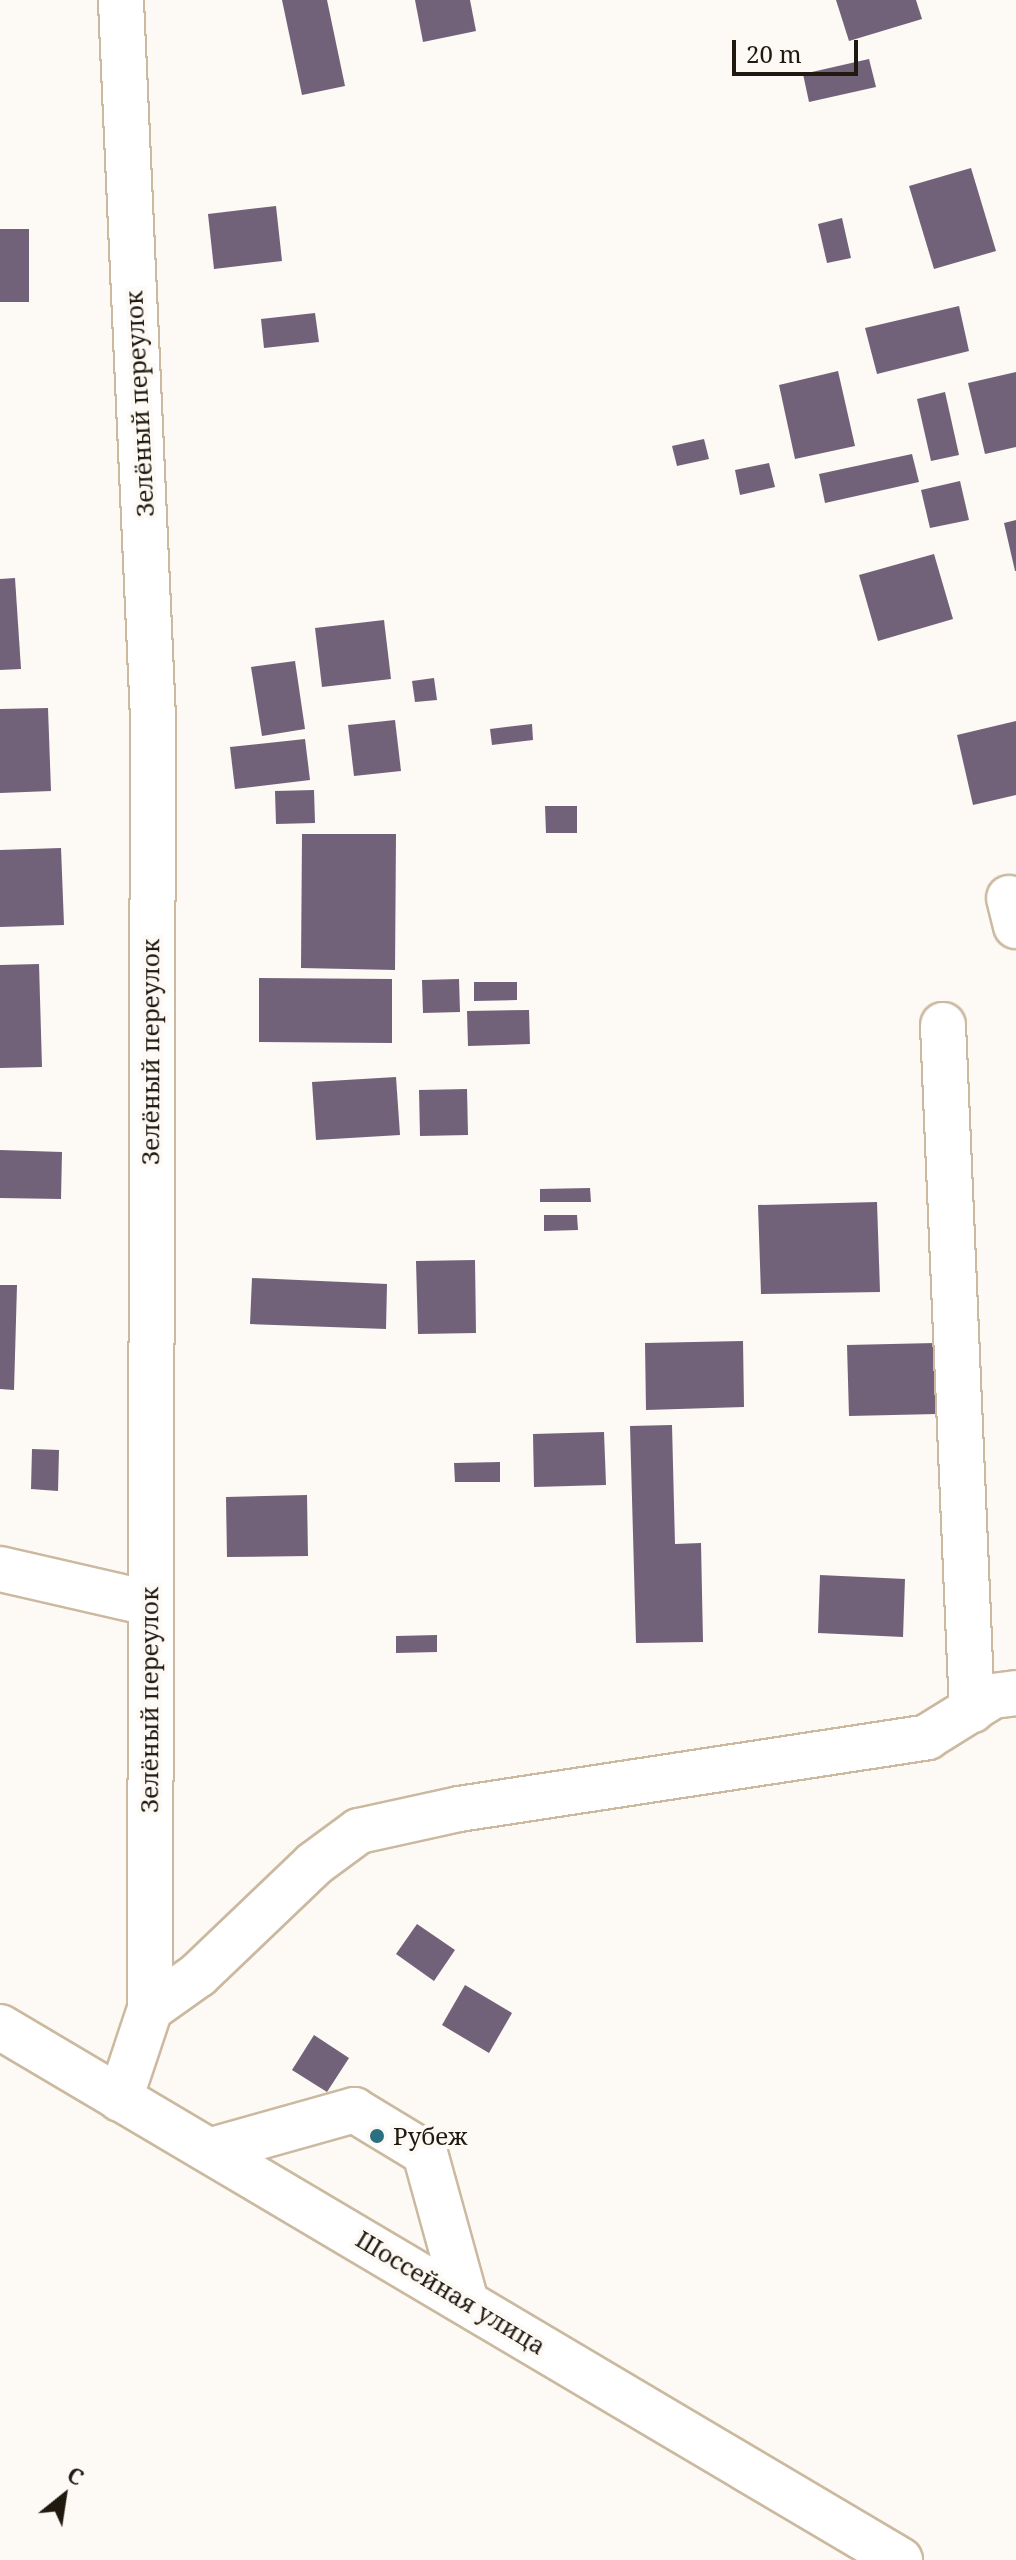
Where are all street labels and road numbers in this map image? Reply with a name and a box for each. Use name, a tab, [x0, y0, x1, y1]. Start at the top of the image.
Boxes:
street label: Зелёный переулок	[119, 290, 159, 518]
street label: Зелёный переулок	[136, 939, 164, 1165]
street label: Зелёный переулок	[135, 1587, 163, 1813]
street label: Шоссейная улица	[351, 2224, 551, 2360]

